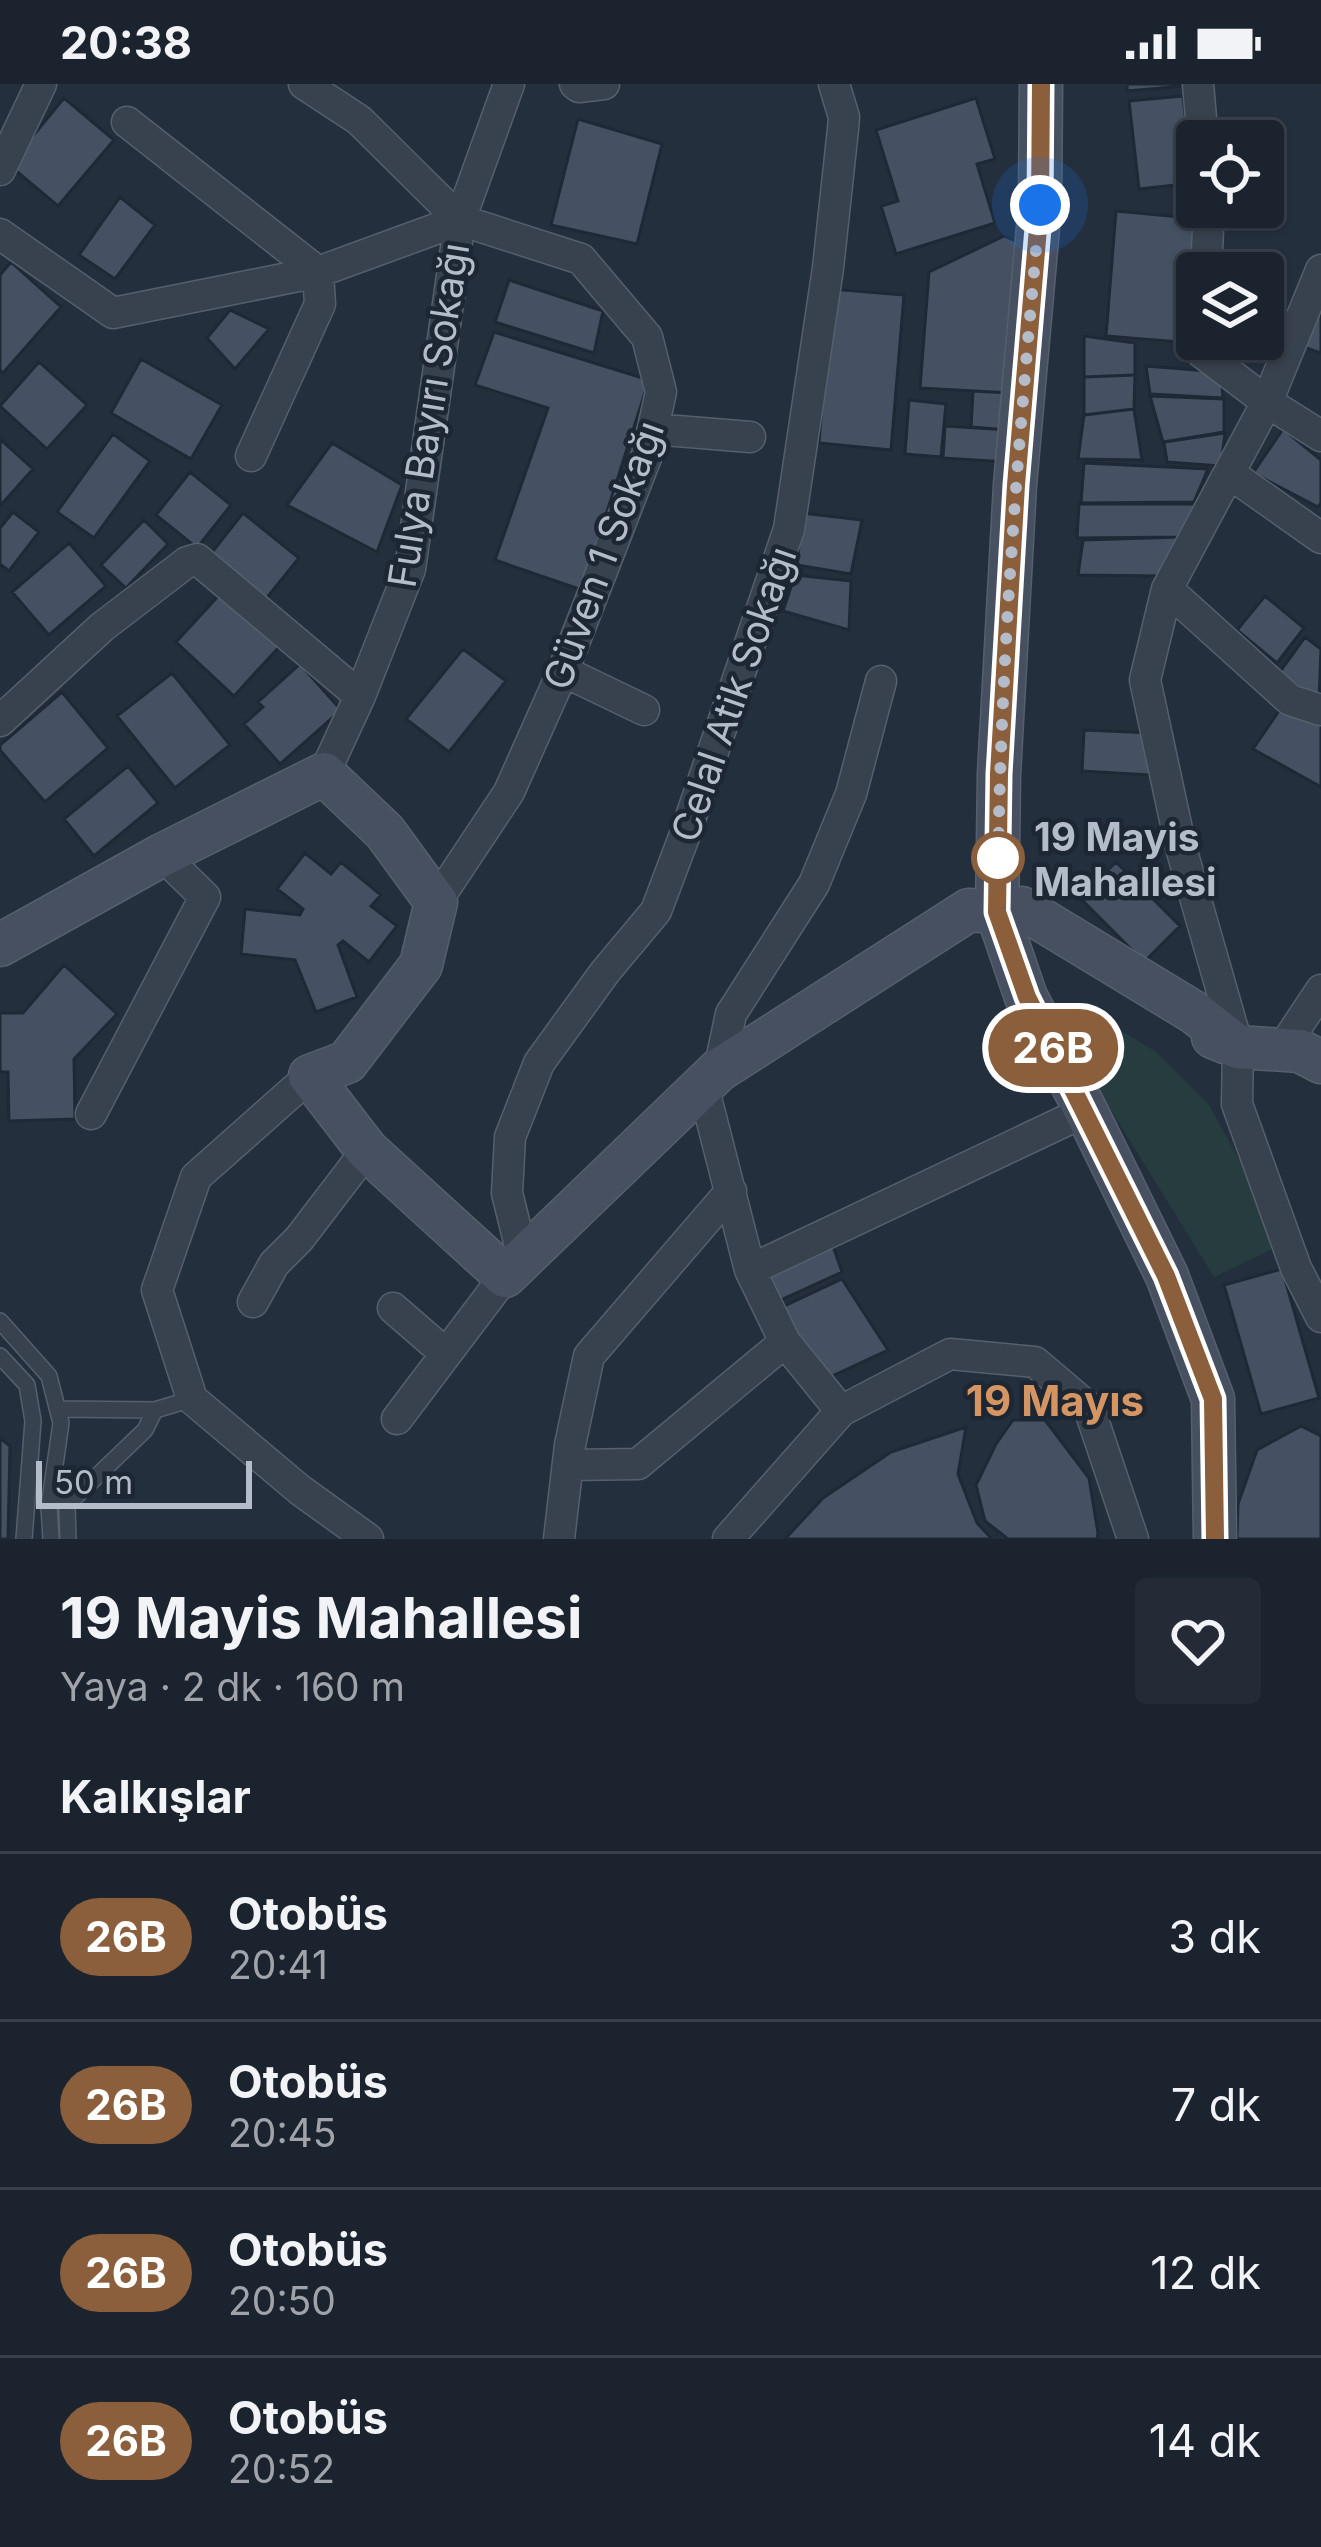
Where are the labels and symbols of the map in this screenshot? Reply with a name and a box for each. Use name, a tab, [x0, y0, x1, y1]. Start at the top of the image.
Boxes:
your location	[1010, 175, 1070, 235]
street label: Fulya Bayırı Sokağı	[378, 239, 478, 591]
street label: Güven 1 Sokağı	[533, 414, 673, 696]
street label: Celal Atik Sokağı	[661, 540, 805, 848]
place label: 19 Mayis Mahallesi	[1034, 813, 1217, 905]
marker: 19 Mayis Mahallesi	[973, 833, 1023, 883]
line badge: 26B	[984, 1009, 1122, 1087]
district label: 19 Mayıs	[966, 1375, 1144, 1426]
scale bar	[36, 1455, 252, 1508]

